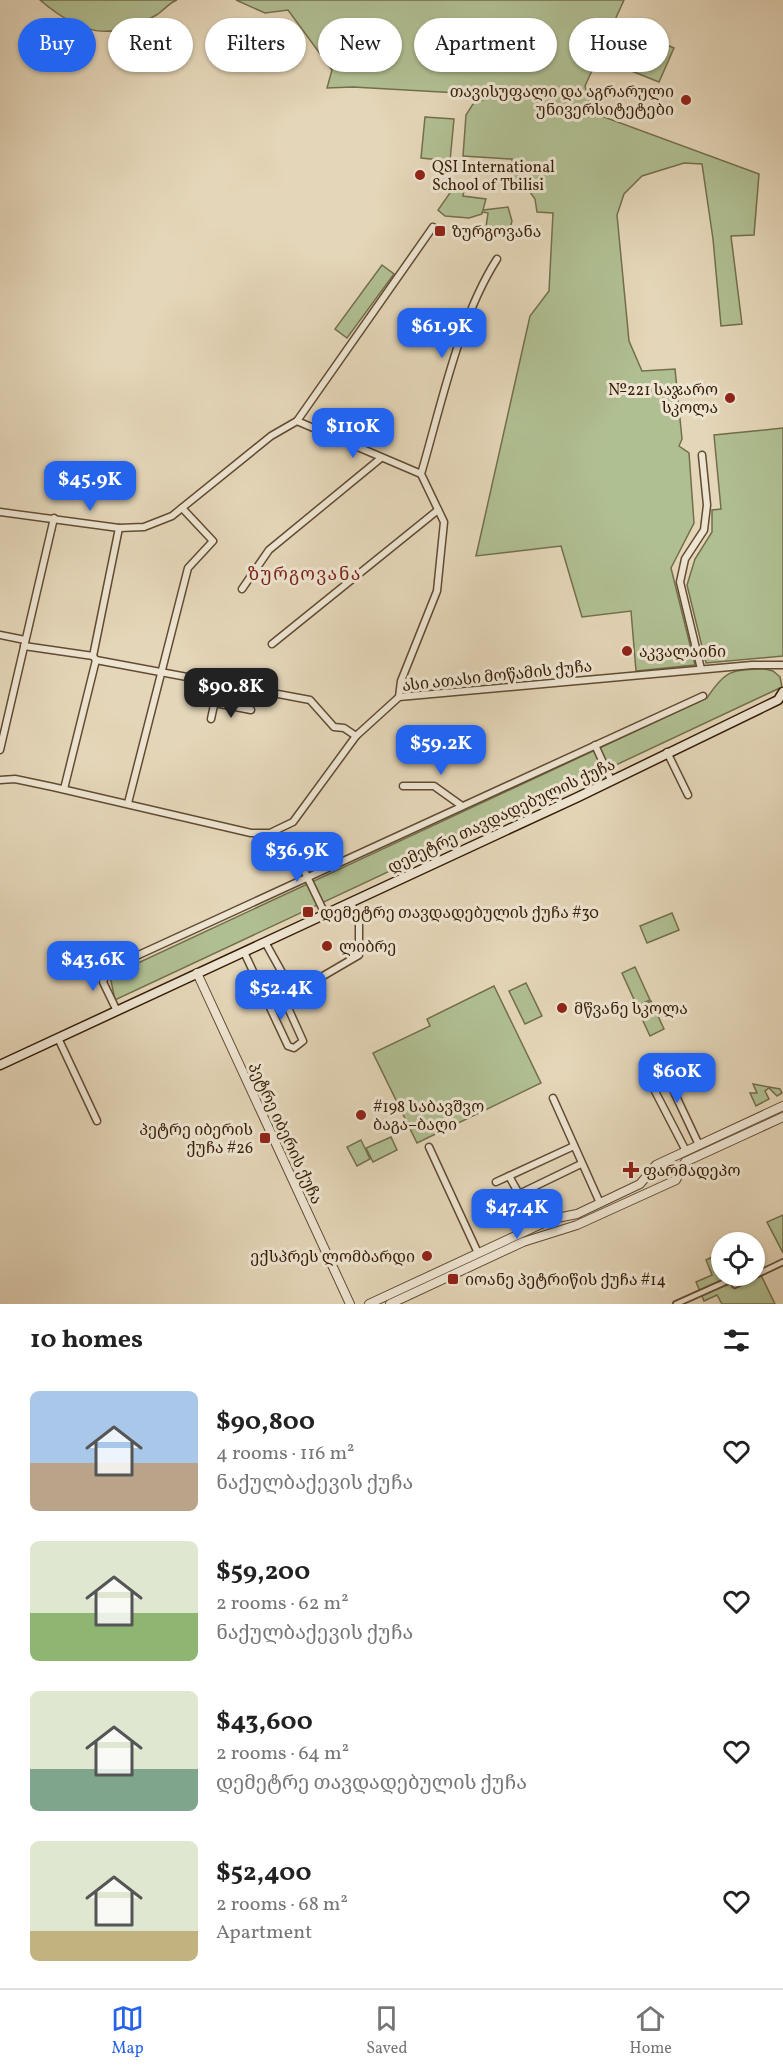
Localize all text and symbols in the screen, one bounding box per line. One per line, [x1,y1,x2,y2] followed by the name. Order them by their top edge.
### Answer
[18,18,96,72] chip: Buy
[108,18,193,72] chip: Rent
[205,18,306,72] chip: Filters
[318,18,402,72] chip: New
[414,18,557,72] chip: Apartment
[569,18,669,72] chip: House
[450,82,674,122] place label: თავისუფალი და აგრარული უნივერსიტეტები
[679,93,693,107] marker: თავისუფალი და აგრარული უნივერსიტეტები
[432,157,555,197] place label: QSI International School of Tbilisi
[413,168,427,182] marker: QSI International School of Tbilisi
[452,222,541,244] place label: ზურგოვანა
[433,224,447,238] marker: ზურგოვანა
[393,308,491,359] pin: $61.9K
[411,313,473,341] text: $61.9K
[608,380,718,420] place label: №221 საჯარო სკოლა
[723,391,737,405] marker: №221 საჯარო სკოლა
[311,408,395,459] pin: $110K
[326,413,380,441] text: $110K
[41,461,139,512] pin: $45.9K
[58,466,122,494] text: $45.9K
[248,563,362,588] district label: ზურგოვანა
[639,642,726,664] place label: აკვალაინი
[620,644,634,658] marker: აკვალაინი
[401,656,593,698] street label: ასი ათასი მოწამის ქუჩა
[182,668,280,719] pin: $90.8K
[198,673,264,701] text: $90.8K
[392,725,490,776] pin: $59.2K
[410,730,472,758] text: $59.2K
[384,754,619,879] street label: დემეტრე თავდადებულის ქუჩა
[248,832,346,883] pin: $36.9K
[265,837,329,865] text: $36.9K
[320,903,599,925] place label: დემეტრე თავდადებულის ქუჩა #30
[301,905,315,919] marker: დემეტრე თავდადებულის ქუჩა #30
[339,937,396,959] place label: ლიბრე
[320,939,334,953] marker: ლიბრე
[44,941,142,992] pin: $43.6K
[61,946,125,974] text: $43.6K
[232,970,330,1021] pin: $52.4K
[249,975,313,1003] text: $52.4K
[574,999,688,1021] place label: მწვანე სკოლა
[555,1001,569,1015] marker: მწვანე სკოლა
[641,1053,713,1104] pin: $60K
[653,1058,701,1086] text: $60K
[242,1059,327,1208] street label: პეტრე იბერის ქუჩა
[373,1097,484,1137] place label: #198 საბავშვო ბაგა–ბაღი
[354,1108,368,1122] marker: #198 საბავშვო ბაგა–ბაღი
[139,1120,253,1160] place label: პეტრე იბერის ქუჩა #26
[258,1131,272,1145] marker: პეტრე იბერის ქუჩა #26
[643,1161,741,1183] place label: ფარმადეპო
[624,1163,638,1177] marker: ფარმადეპო
[468,1189,566,1240] pin: $47.4K
[486,1194,548,1222] text: $47.4K
[711,1232,765,1286] map controls
[711,1232,765,1286] button: locate
[250,1247,415,1269] place label: ექსპრეს ლომბარდი
[420,1249,434,1263] marker: ექსპრეს ლომბარდი
[465,1270,666,1292] place label: იოანე პეტრიწის ქუჩა #14
[446,1272,460,1286] marker: იოანე პეტრიწის ქუჩა #14
[30,1322,143,1358] text: 10 homes
[720,1324,753,1357] icon: filters
[216,1404,315,1440] text: $90,800
[78,1415,150,1487] icon: home
[720,1435,753,1468] icon: heart
[216,1440,355,1468] text: 4 rooms · 116 m²
[216,1470,413,1498] text: ნაქულბაქევის ქუჩა
[216,1554,310,1590] text: $59,200
[78,1565,150,1637] icon: home
[720,1585,753,1618] icon: heart
[216,1590,349,1618] text: 2 rooms · 62 m²
[216,1620,413,1648] text: ნაქულბაქევის ქუჩა
[216,1704,313,1740] text: $43,600
[78,1715,150,1787] icon: home
[720,1735,753,1768] icon: heart
[216,1740,349,1768] text: 2 rooms · 64 m²
[216,1770,527,1798] text: დემეტრე თავდადებულის ქუჩა
[216,1855,312,1891] text: $52,400
[78,1865,150,1937] icon: home
[720,1885,753,1918] icon: heart
[216,1891,348,1919] text: 2 rooms · 68 m²
[216,1919,312,1947] text: Apartment
[111,2002,144,2060] tab: Map
[366,2002,407,2060] tab: Saved
[630,2002,672,2060] tab: Home

